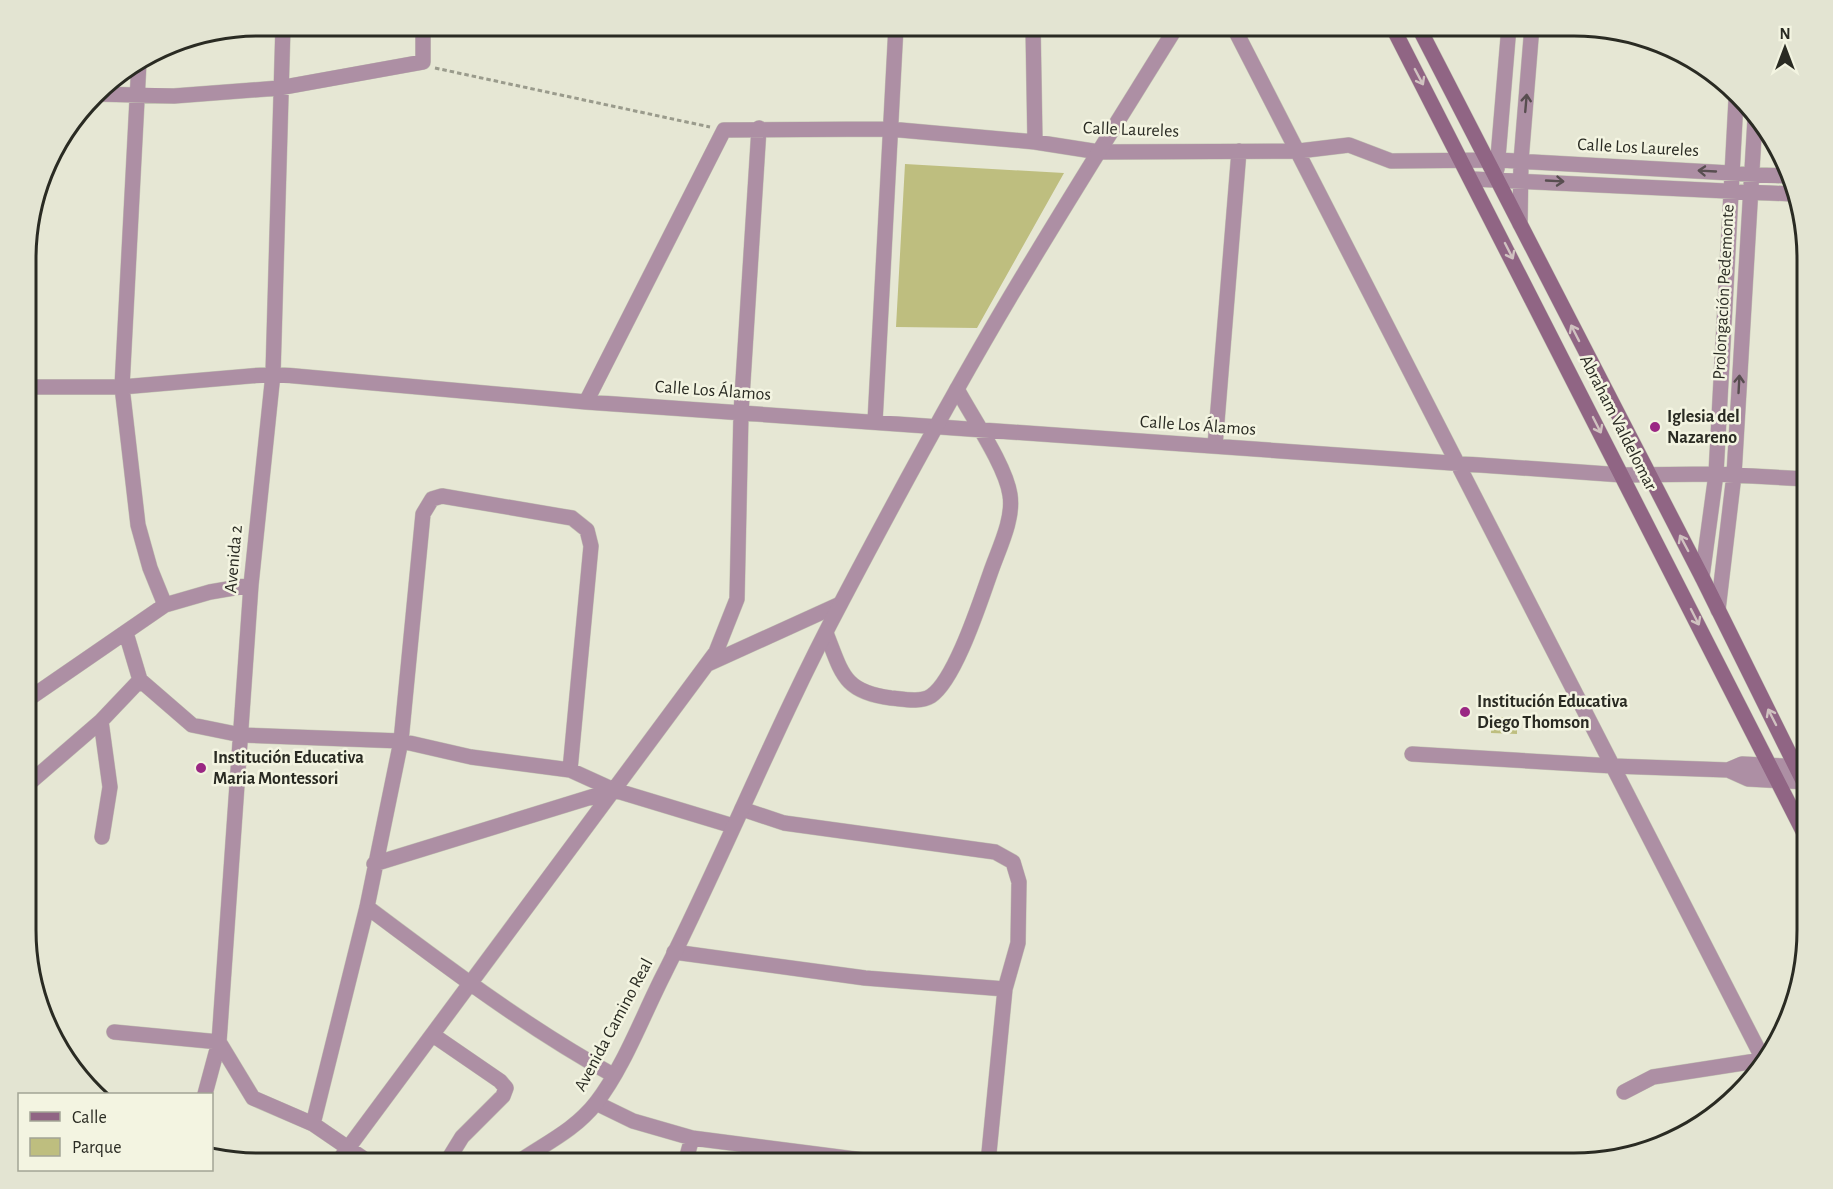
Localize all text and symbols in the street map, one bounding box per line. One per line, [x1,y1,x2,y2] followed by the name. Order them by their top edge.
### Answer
[1755,18,1815,78] north arrow
[1779,26,1791,42] text: N
[1414,68,1425,86] one-way arrow
[1520,93,1531,113] one-way arrow
[1083,119,1179,141] street label: Calle Laureles
[1577,136,1699,160] street label: Calle Los Laureles
[1697,166,1717,177] one-way arrow
[1544,176,1564,187] one-way arrow
[1710,204,1738,380] street label: Prolongación Pedemonte
[1504,241,1515,259] one-way arrow
[1569,324,1580,342] one-way arrow
[1576,352,1660,494] street label: Abraham Valdelomar
[654,375,772,404] street label: Calle Los Álamos
[1733,375,1744,395] one-way arrow
[1667,408,1740,447] place label: Iglesia del Nazareno
[1139,410,1257,439] street label: Calle Los Álamos
[1592,415,1603,433] one-way arrow
[1648,420,1662,434] marker: Iglesia del Nazareno
[222,524,246,594] street label: Avenida 2
[1678,535,1689,553] one-way arrow
[1690,607,1702,625] one-way arrow
[1477,693,1628,732] place label: Institución Educativa Diego Thomson
[1458,705,1472,719] marker: Institución Educativa Diego Thomson
[1766,708,1778,726] one-way arrow
[213,749,364,788] place label: Institución Educativa Maria Montessori
[194,761,208,775] marker: Institución Educativa Maria Montessori
[571,956,657,1094] street label: Avenida Camino Real
[18,1093,213,1171] legend
[72,1109,107,1127] text: Calle
[72,1139,121,1157] text: Parque

